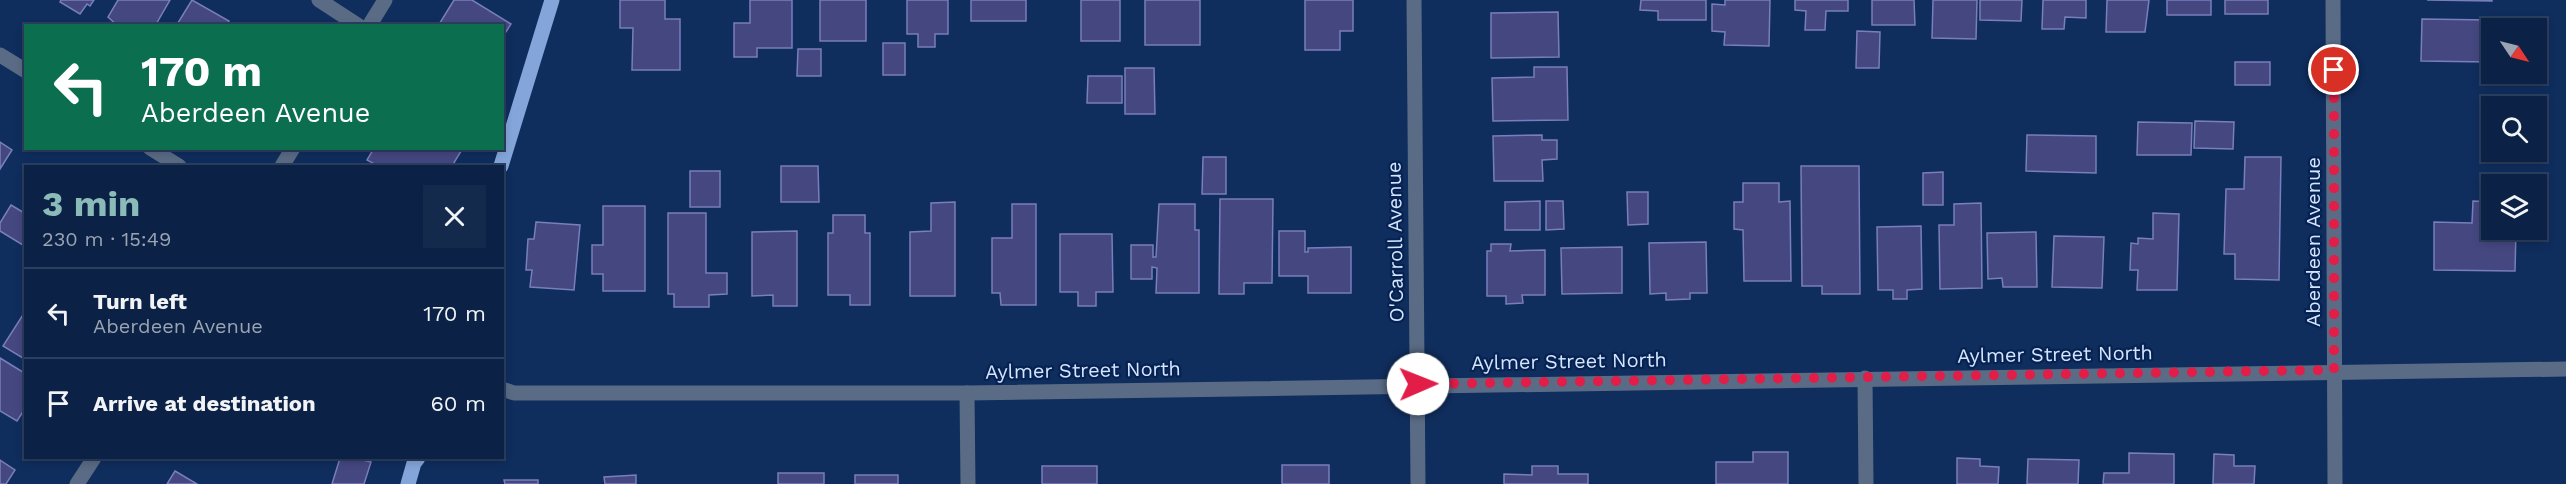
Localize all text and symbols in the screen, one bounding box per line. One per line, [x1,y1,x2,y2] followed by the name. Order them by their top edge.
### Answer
[2481,18,2547,84] north arrow
[2481,18,2547,240] map controls
[2308,44,2359,95] pin
[141,47,262,96] text: 170 m
[42,48,120,126] icon: left
[2317,53,2350,86] icon: arrive
[2481,96,2547,162] button: search
[141,97,370,129] text: Aberdeen Avenue
[2301,157,2325,327] street label: Aberdeen Avenue
[1382,161,1408,323] street label: O'Carroll Avenue
[2481,174,2547,240] button: layers
[42,183,140,225] text: 3 min
[423,185,486,248] button: close
[42,227,171,251] text: 230 m · 15:49
[93,289,187,314] text: Turn left
[42,297,75,330] icon: left
[423,301,486,326] text: 170 m
[93,314,263,338] text: Aberdeen Avenue
[1957,340,2153,368] street label: Aylmer Street North
[1471,347,1667,375] street label: Aylmer Street North
[1386,352,1450,416] position arrow
[985,356,1181,384] street label: Aylmer Street North
[42,387,75,420] icon: arrive
[93,391,316,416] text: Arrive at destination
[430,391,486,416] text: 60 m

